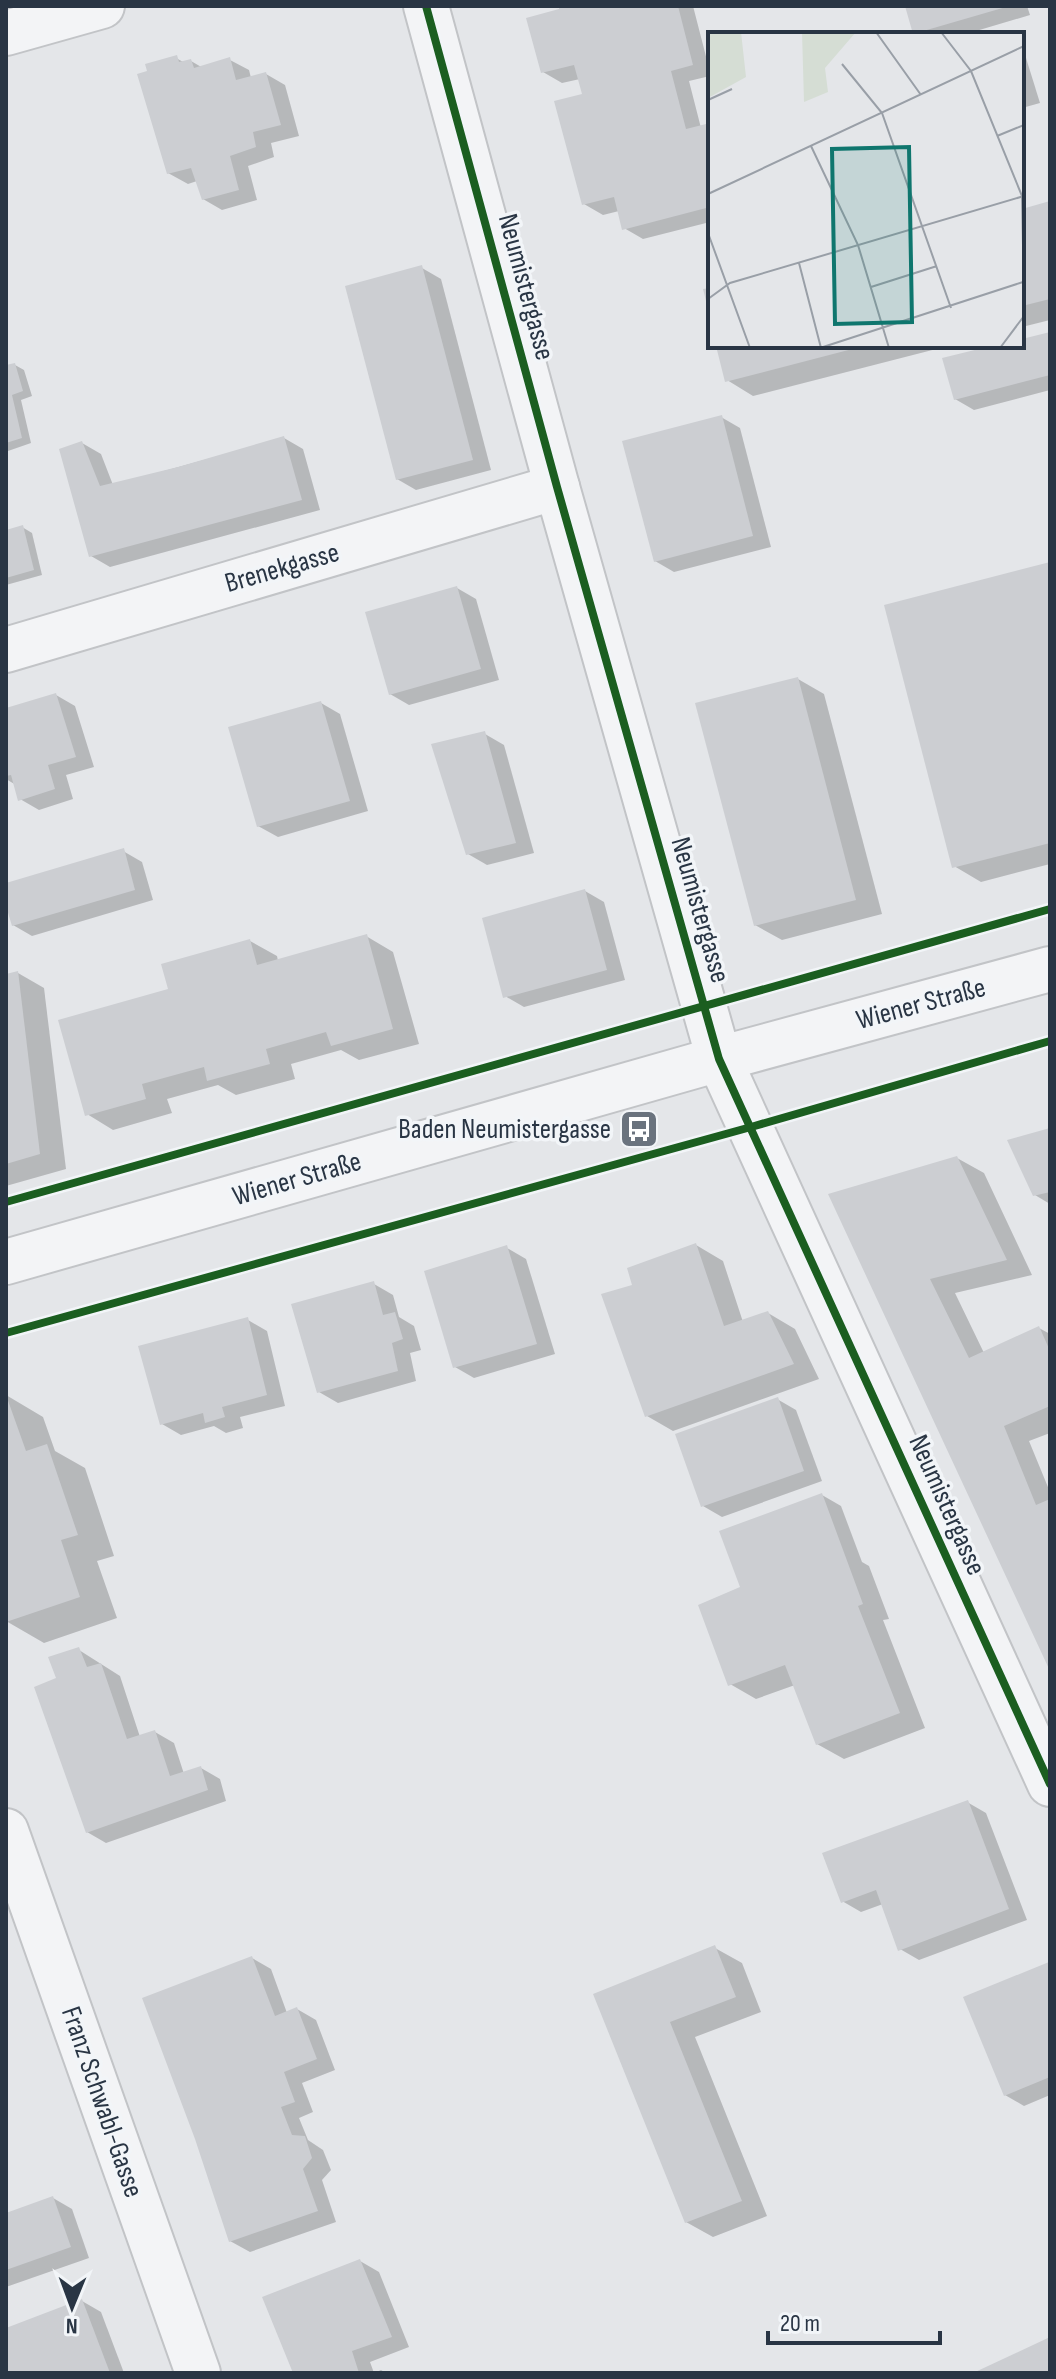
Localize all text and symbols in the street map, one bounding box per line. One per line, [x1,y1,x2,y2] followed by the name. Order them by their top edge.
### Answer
[708,32,1024,348] inset map
[491,210,561,364] street label: Neumistergasse
[221,536,343,600] street label: Brenekgasse
[663,833,737,987] street label: Neumistergasse
[853,971,989,1037] street label: Wiener Straße
[618,1108,660,1150] bus stop icon: Baden Neumistergasse
[398,1113,611,1146] place label: Baden Neumistergasse
[229,1145,365,1213] street label: Wiener Straße
[901,1430,993,1580] street label: Neumistergasse
[54,2002,150,2202] street label: Franz Schwabl-Gasse
[32,2267,112,2347] north arrow
[768,2295,940,2345] scale bar
[780,2309,820,2338] text: 20 m
[66,2312,78,2339] text: N

